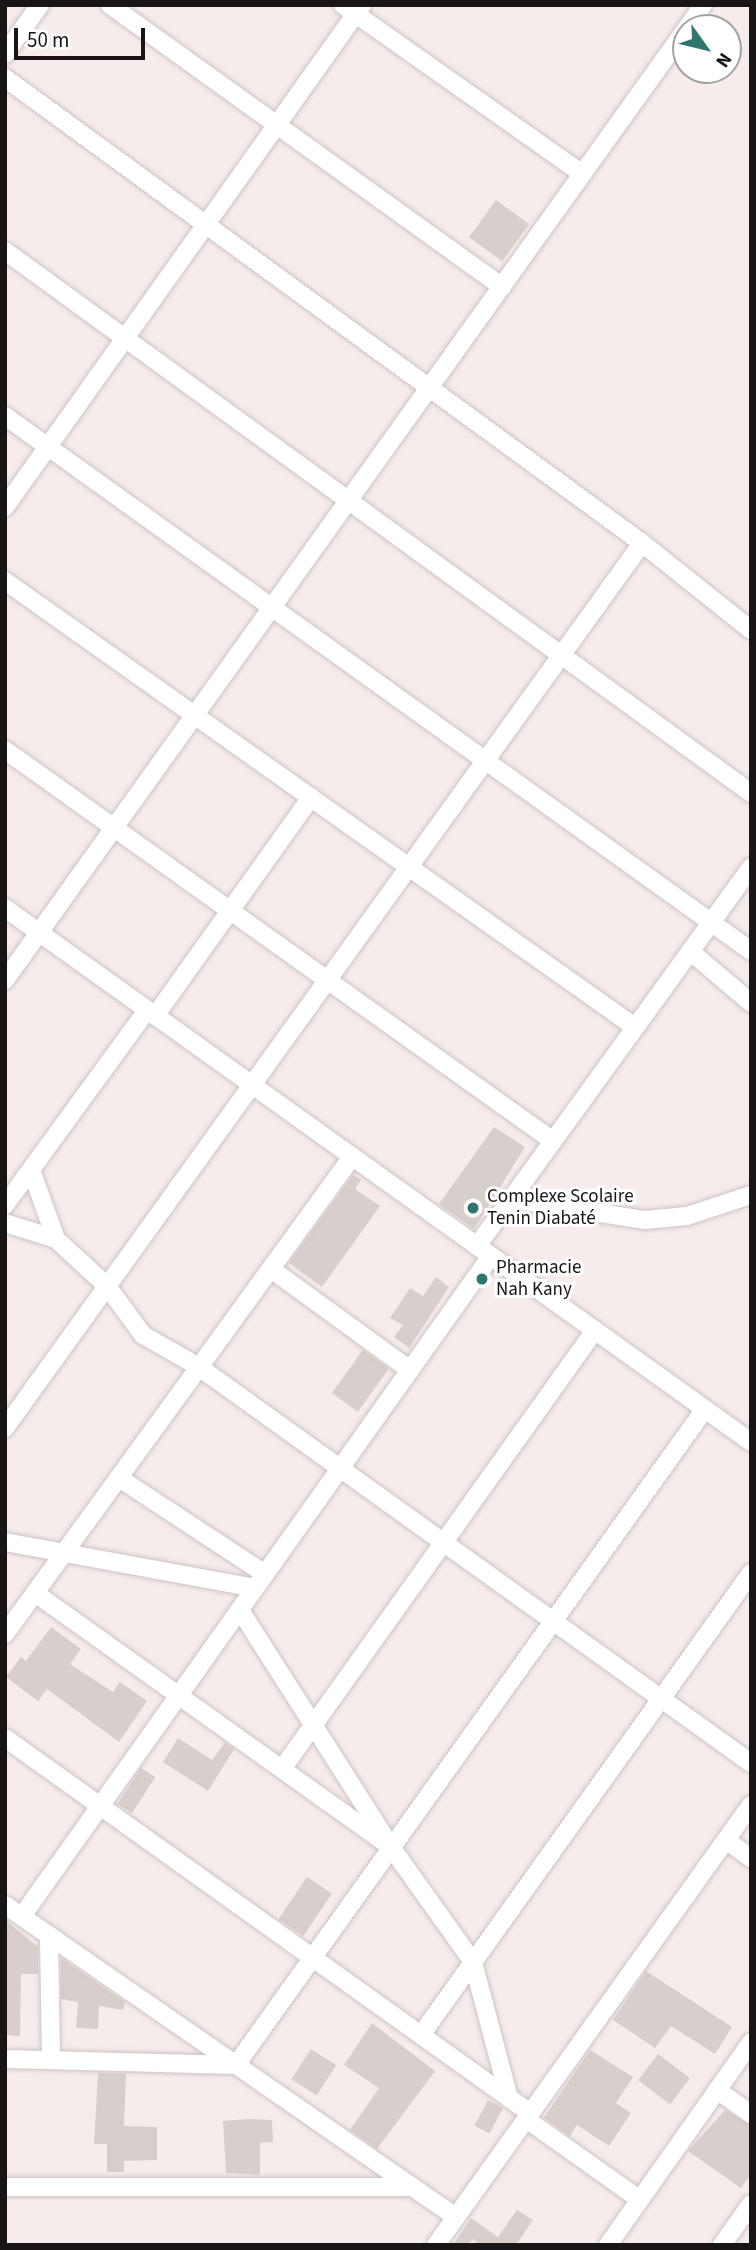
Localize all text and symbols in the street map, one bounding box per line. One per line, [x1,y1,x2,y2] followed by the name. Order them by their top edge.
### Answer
[18,14,149,58] scale bar
[672,14,742,84] north arrow
[27,25,69,55] text: 50 m
[708,47,738,73] text: N
[487,1186,634,1230] place label: Complexe Scolaire Tenin Diabaté
[465,1200,481,1216] marker: Complexe Scolaire Tenin Diabaté
[496,1257,581,1301] place label: Pharmacie Nah Kany
[474,1271,490,1287] marker: Pharmacie Nah Kany

